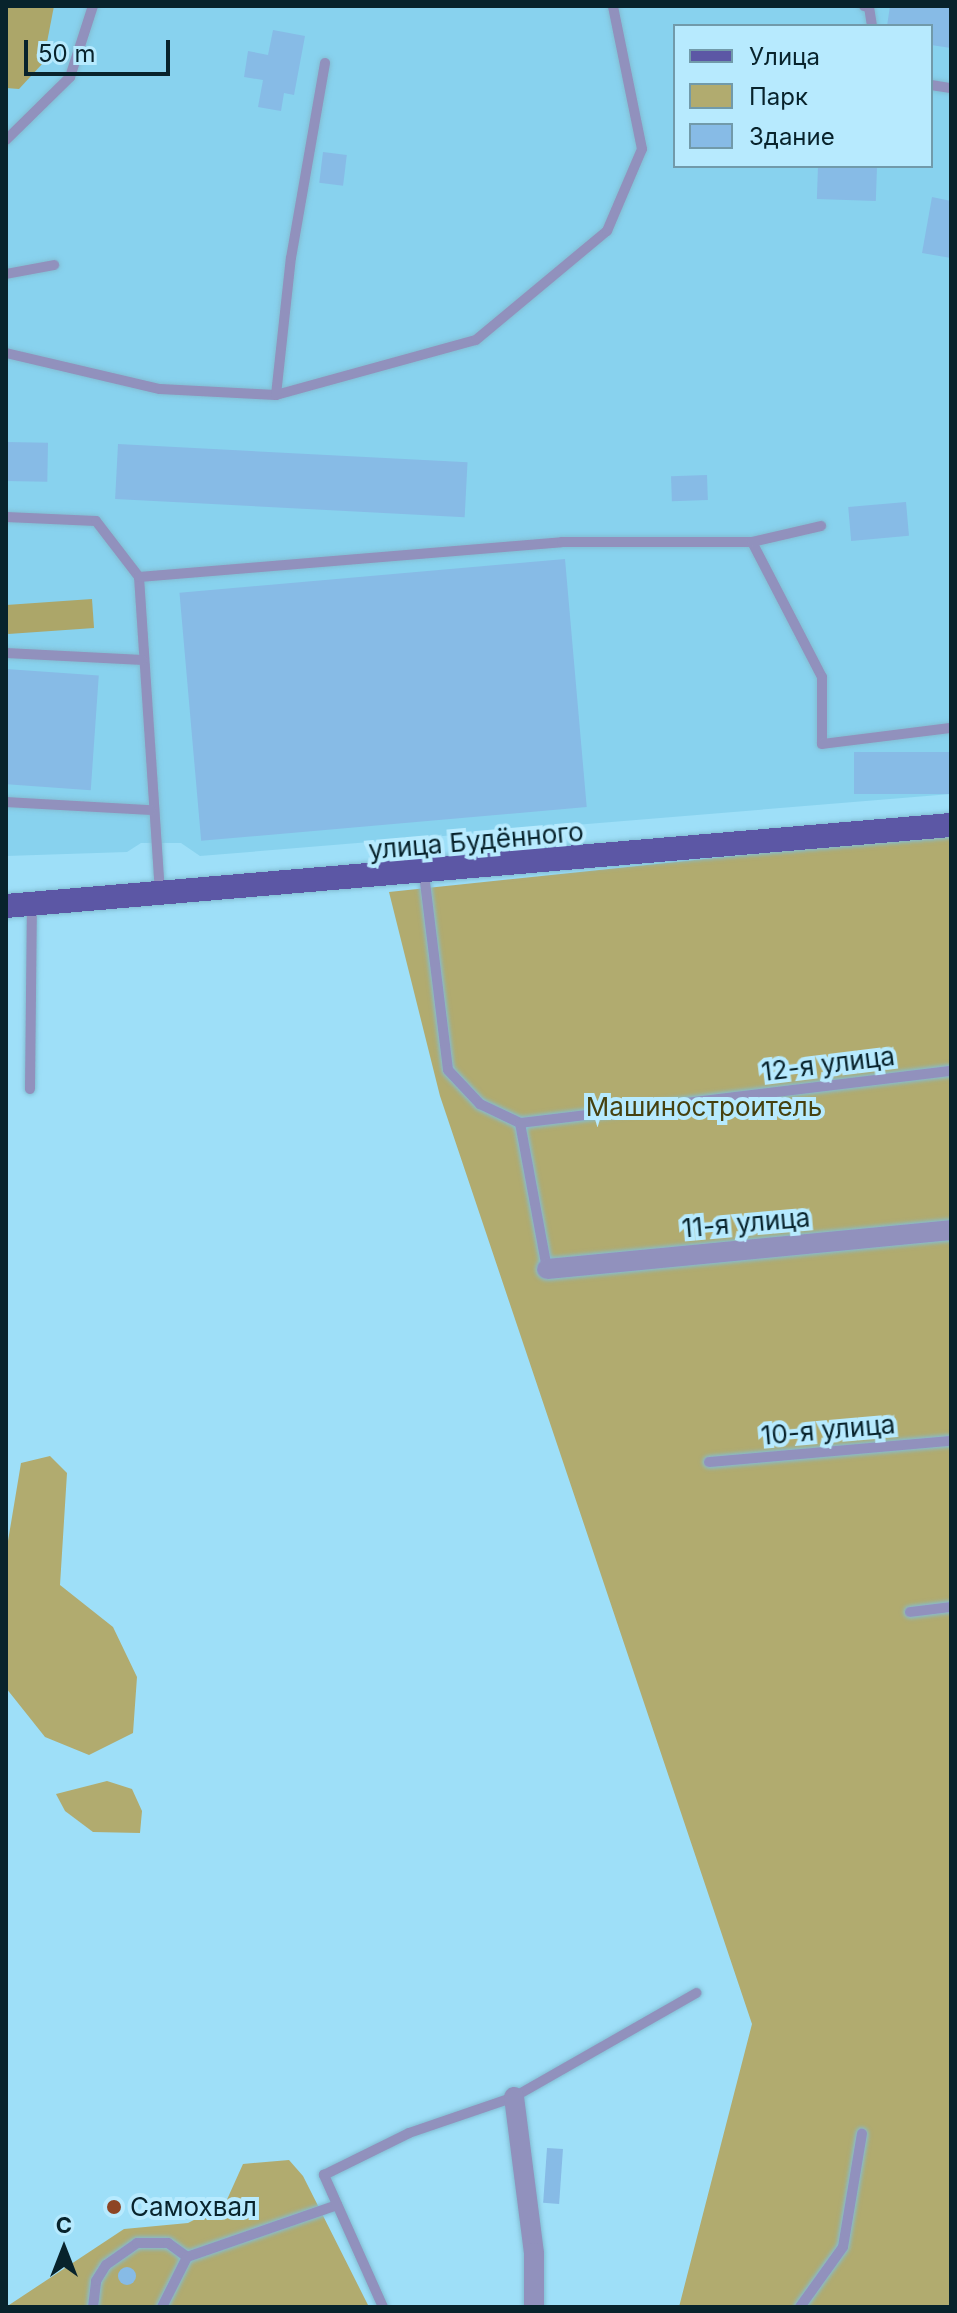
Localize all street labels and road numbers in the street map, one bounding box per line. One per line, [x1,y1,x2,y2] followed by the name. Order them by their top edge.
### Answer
[367,816,585,866] street label: улица Будённого
[760,1040,896,1088] street label: 12-я улица
[681,1202,811,1244] street label: 11-я улица
[760,1409,896,1451] street label: 10-я улица

